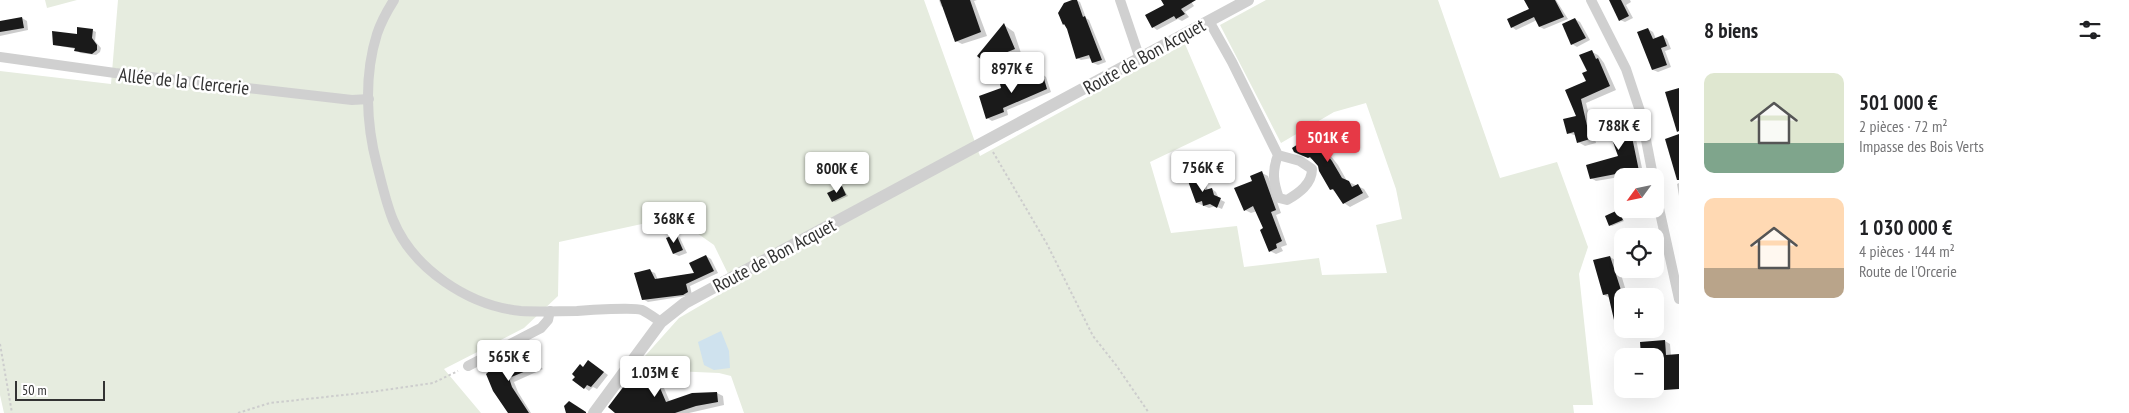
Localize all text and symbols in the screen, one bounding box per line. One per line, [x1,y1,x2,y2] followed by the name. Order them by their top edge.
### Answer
[1079,12,1210,99] street label: Route de Bon Acquet
[2076,16,2104,44] icon: filters
[1704,17,1758,44] text: 8 biens
[971,52,1053,94] pin: 897K €
[991,58,1033,78] text: 897K €
[117,62,251,100] street label: Allée de la Clercerie
[1859,89,1938,116] text: 501 000 €
[1744,93,1804,153] icon: home
[1578,108,1660,151] pin: 788K €
[1598,115,1640,135] text: 788K €
[1859,116,1948,136] text: 2 pièces · 72 m²
[1287,120,1369,163] pin: 501K €
[1307,127,1349,147] text: 501K €
[1859,136,1984,156] text: Impasse des Bois Verts
[1162,150,1244,193] pin: 756K €
[796,152,878,194] pin: 800K €
[1182,157,1224,177] text: 756K €
[816,158,858,178] text: 800K €
[1614,168,1664,218] north arrow
[1614,168,1664,398] map controls
[633,202,715,244] pin: 368K €
[653,208,695,228] text: 368K €
[708,212,840,297] street label: Route de Bon Acquet
[1859,214,1952,241] text: 1 030 000 €
[1744,218,1804,278] icon: home
[1614,228,1664,278] button: locate
[1859,241,1955,261] text: 4 pièces · 144 m²
[1859,261,1957,281] text: Route de l'Orcerie
[1614,288,1664,338] button: +
[468,340,550,382] pin: 565K €
[488,346,530,366] text: 565K €
[1614,348,1664,398] button: −
[609,356,701,398] pin: 1.03M €
[631,362,679,382] text: 1.03M €
[15,378,105,401] scale bar
[22,381,47,399] text: 50 m

